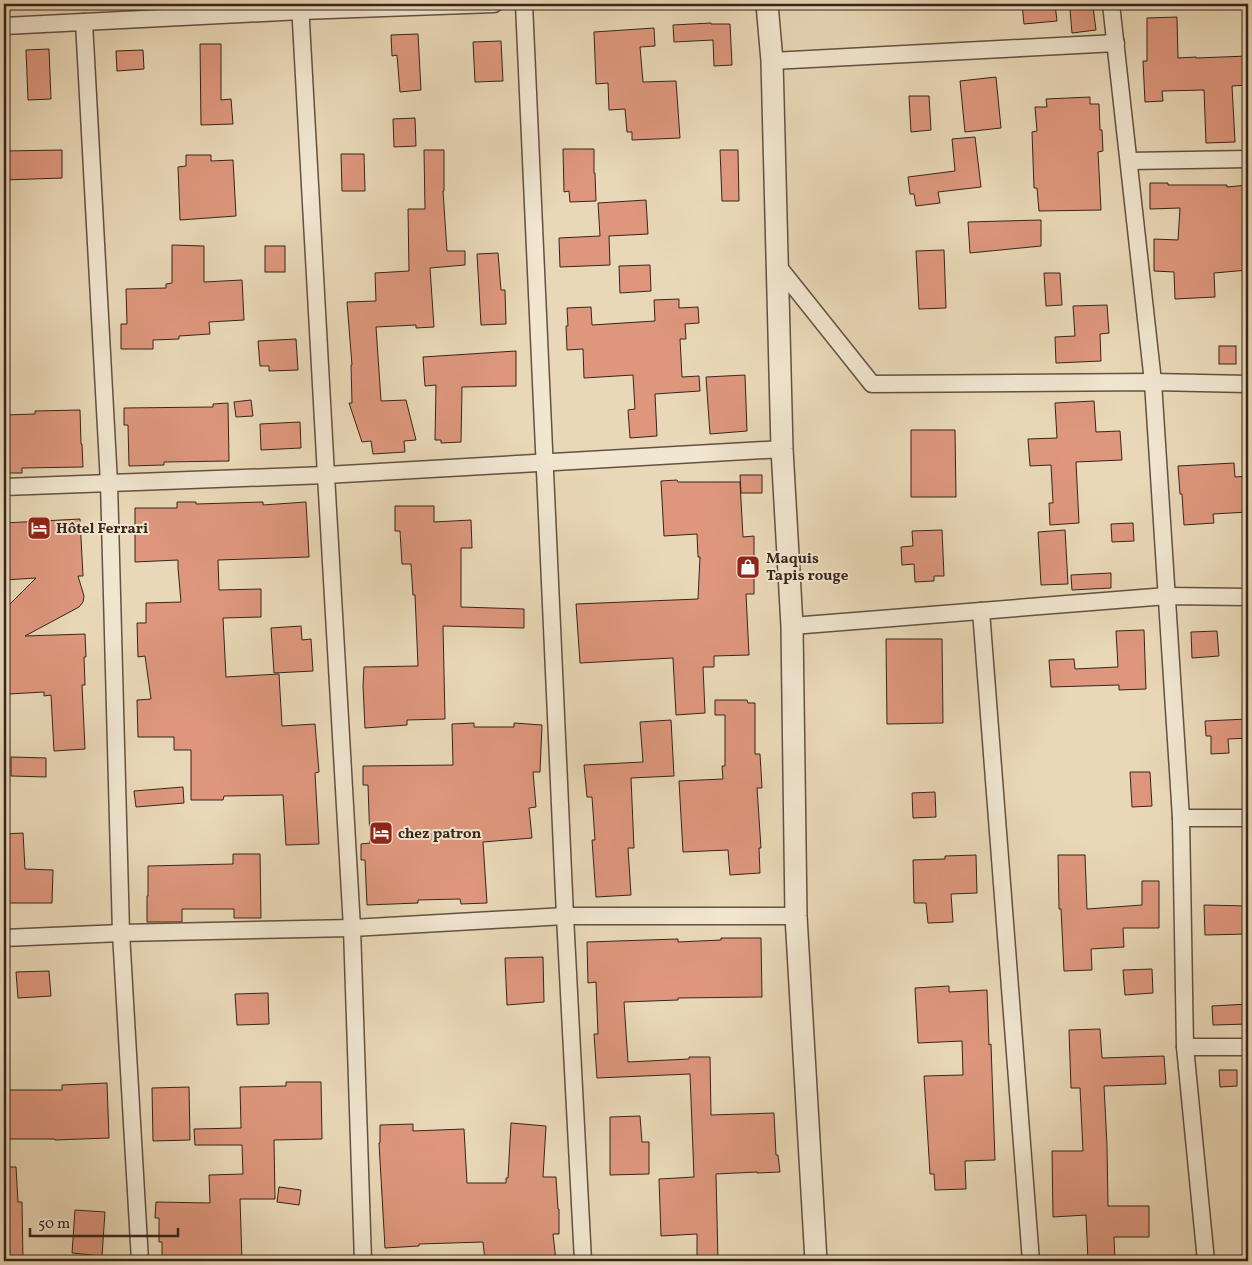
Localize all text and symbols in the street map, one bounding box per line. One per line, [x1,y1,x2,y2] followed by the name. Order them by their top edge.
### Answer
[26,515,52,541] hotel icon: Hôtel Ferrari
[56,519,148,540] place label: Hôtel Ferrari
[766,549,849,587] place label: Maquis Tapis rouge
[735,554,761,580] shop icon: Maquis Tapis rouge
[368,820,394,846] hotel icon: chez patron
[398,824,481,845] place label: chez patron
[30,1205,178,1237] scale bar
[38,1214,70,1235] text: 50 m

